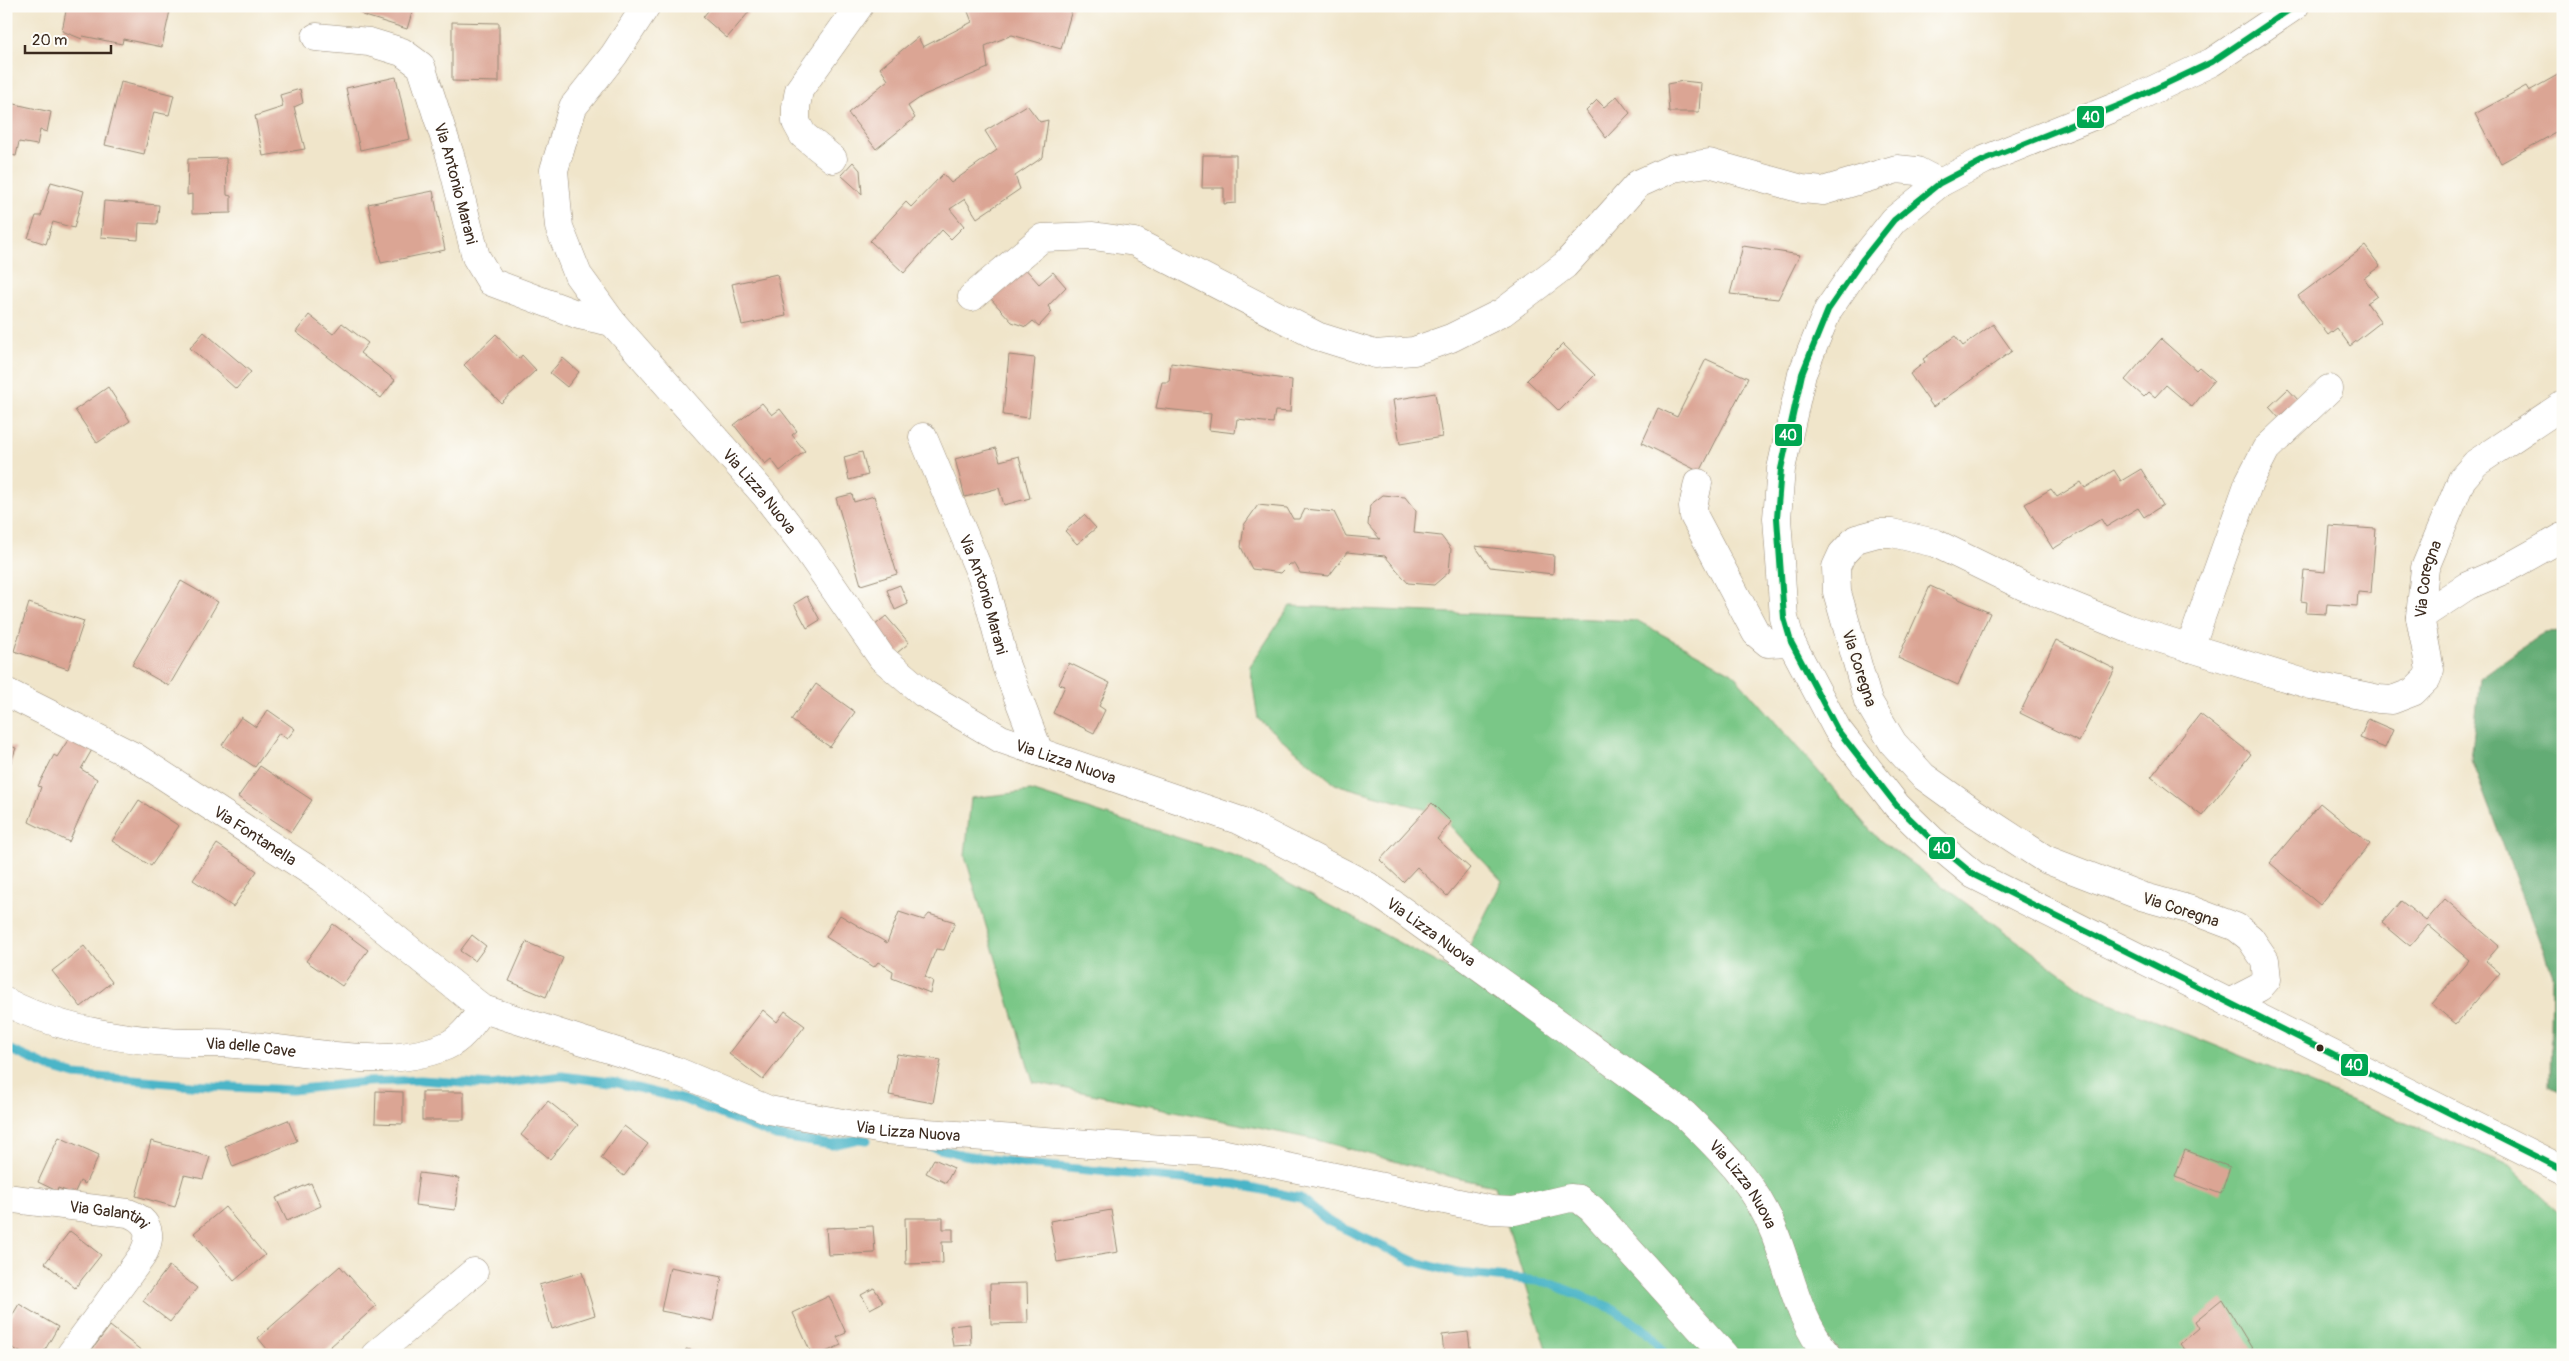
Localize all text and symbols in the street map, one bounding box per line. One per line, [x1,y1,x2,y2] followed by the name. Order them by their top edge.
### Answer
[25,22,111,54] scale bar
[32,31,67,50] text: 20 m
[2076,105,2105,129] line badge: 40
[2082,109,2100,126] text: 40
[429,120,481,247] street label: Via Antonio Marani
[1774,423,1803,447] line badge: 40
[1779,427,1797,444] text: 40
[718,445,800,538] street label: Via Lizza Nuova
[954,532,1011,657] street label: Via Antonio Marani
[2411,537,2446,619] street label: Via Coregna
[1837,627,1881,709] street label: Via Coregna
[1013,736,1118,789] street label: Via Lizza Nuova
[210,802,300,870] street label: Via Fontanella
[1928,836,1956,860] line badge: 40
[1933,840,1951,857] text: 40
[2140,888,2222,932] street label: Via Coregna
[1382,894,1479,971] street label: Via Lizza Nuova
[206,1034,297,1062] street label: Via delle Cave
[2315,1043,2325,1053] unlabelled marker
[2340,1053,2369,1077] line badge: 40
[2345,1057,2363,1074] text: 40
[854,1116,961,1146] street label: Via Lizza Nuova
[1704,1136,1781,1232] street label: Via Lizza Nuova
[68,1197,154,1232] street label: Via Galantini

